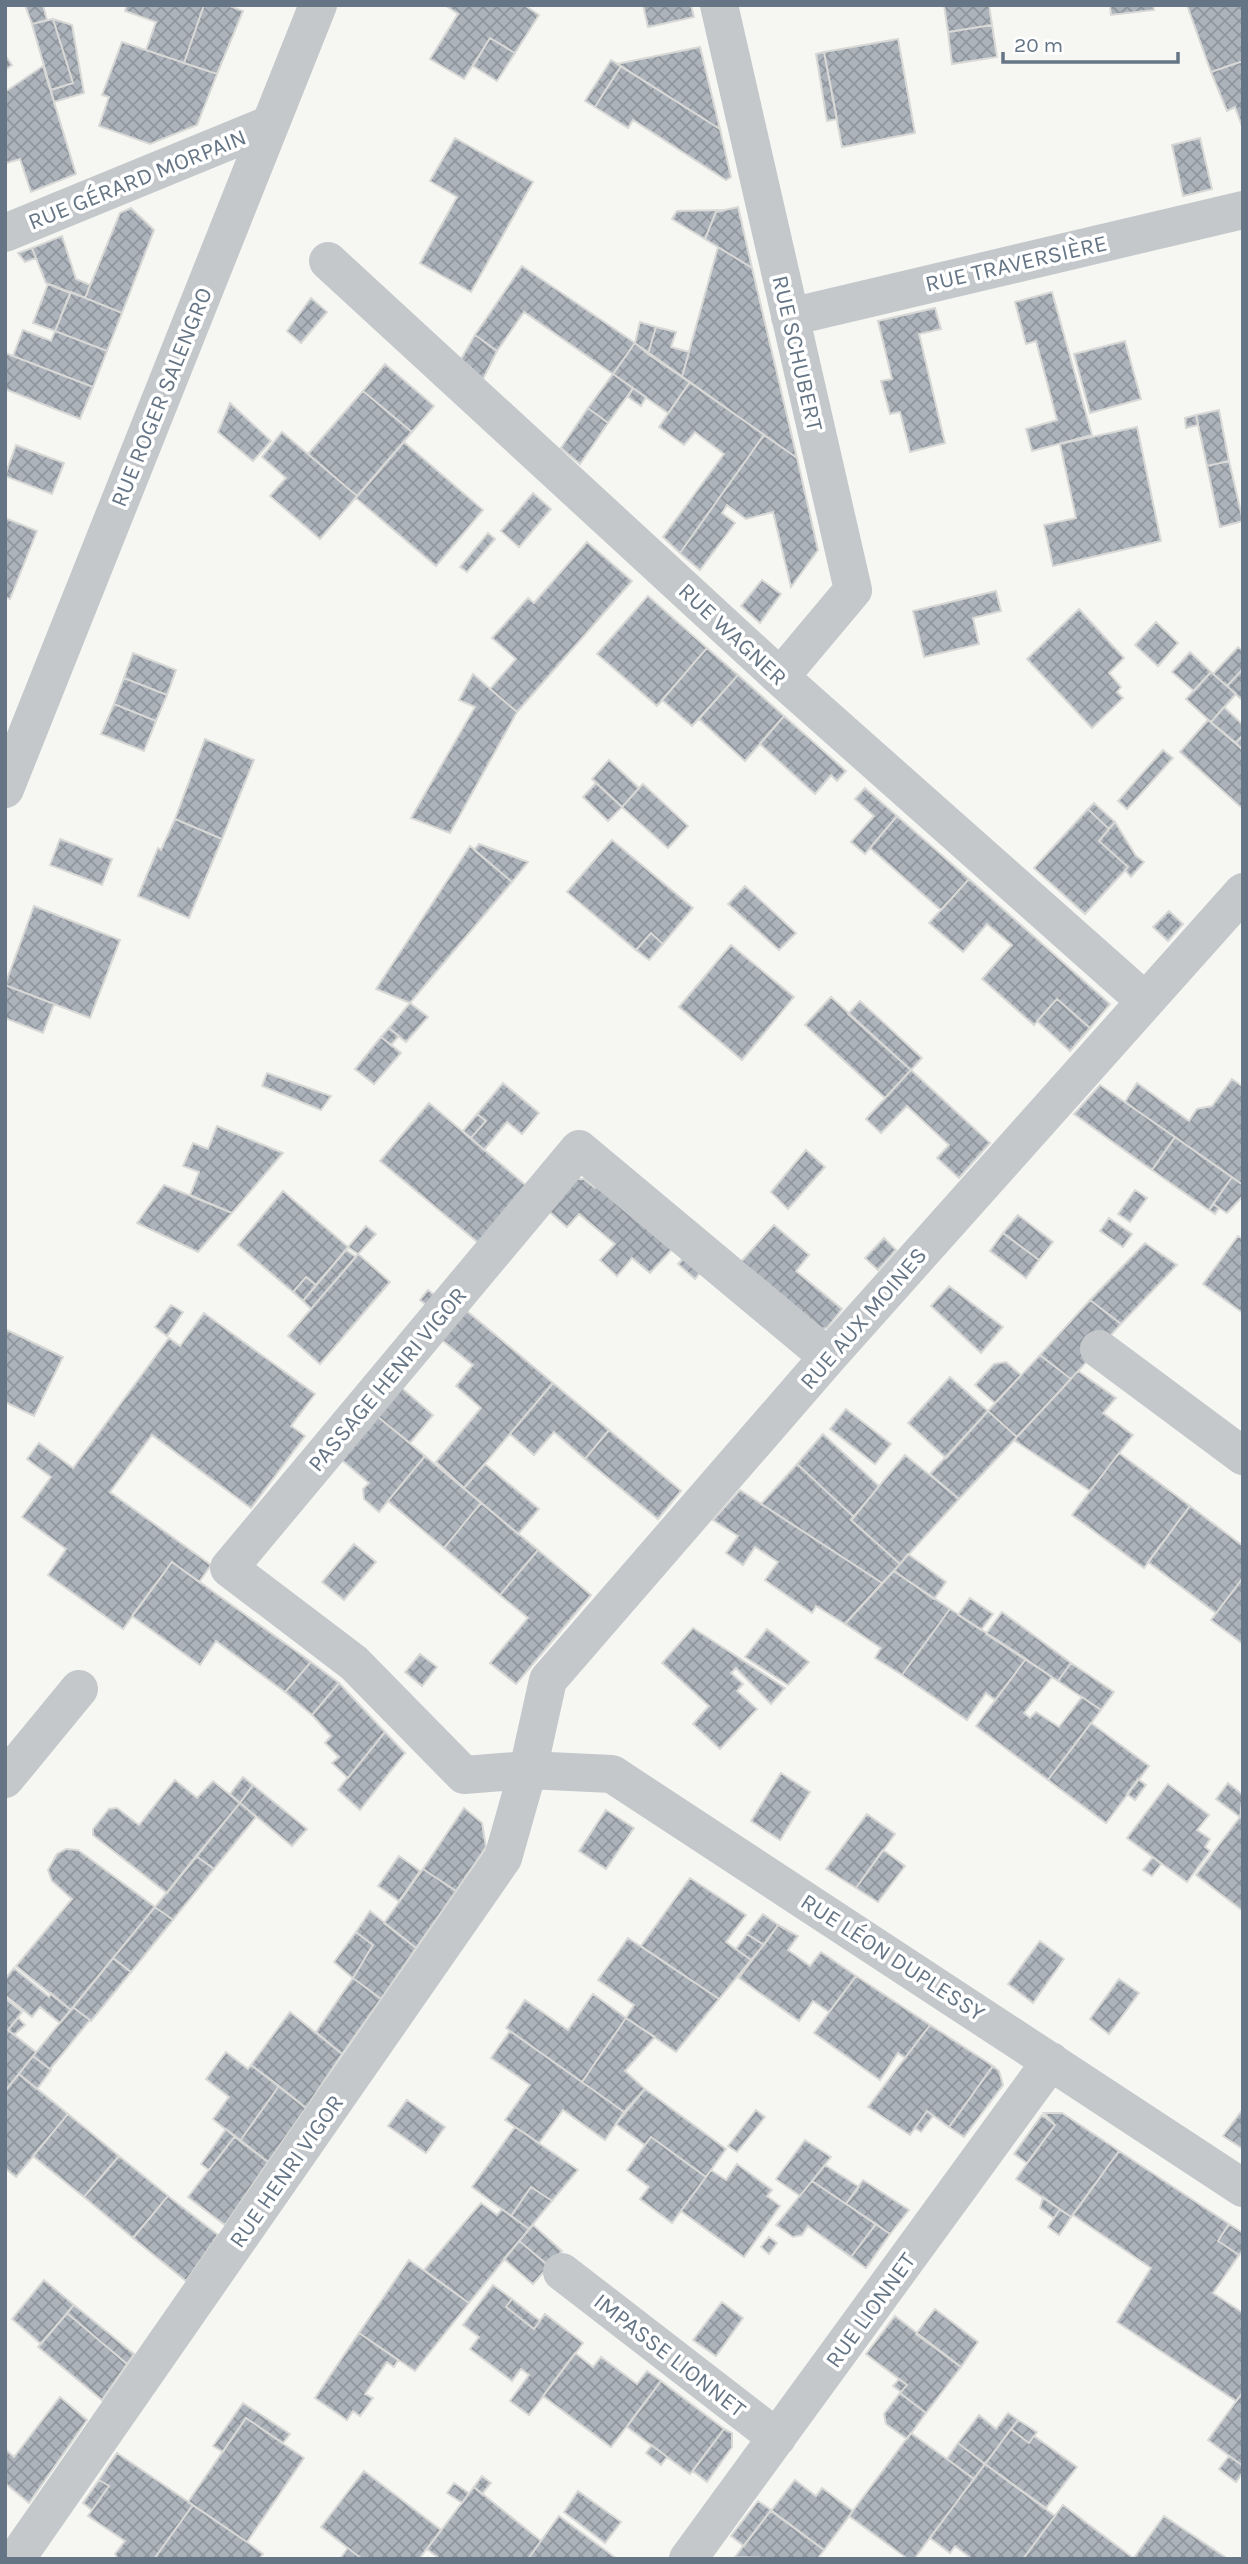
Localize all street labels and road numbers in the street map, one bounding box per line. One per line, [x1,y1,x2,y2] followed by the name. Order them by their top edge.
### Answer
[24,123,250,236] street label: RUE GÉRARD MORPAIN
[923,229,1110,298] street label: RUE TRAVERSIÈRE
[767,273,829,434] street label: RUE SCHUBERT
[105,284,218,511] street label: RUE ROGER SALENGRO
[673,577,792,691] street label: RUE WAGNER
[794,1242,932,1395] street label: RUE AUX MOINES
[302,1282,472,1477] street label: PASSAGE HENRI VIGOR
[796,1888,990,2027] street label: RUE LÉON DUPLESSY
[224,2090,349,2253] street label: RUE HENRI VIGOR
[820,2247,921,2373] street label: RUE LIONNET
[588,2288,751,2423] street label: IMPASSE LIONNET

